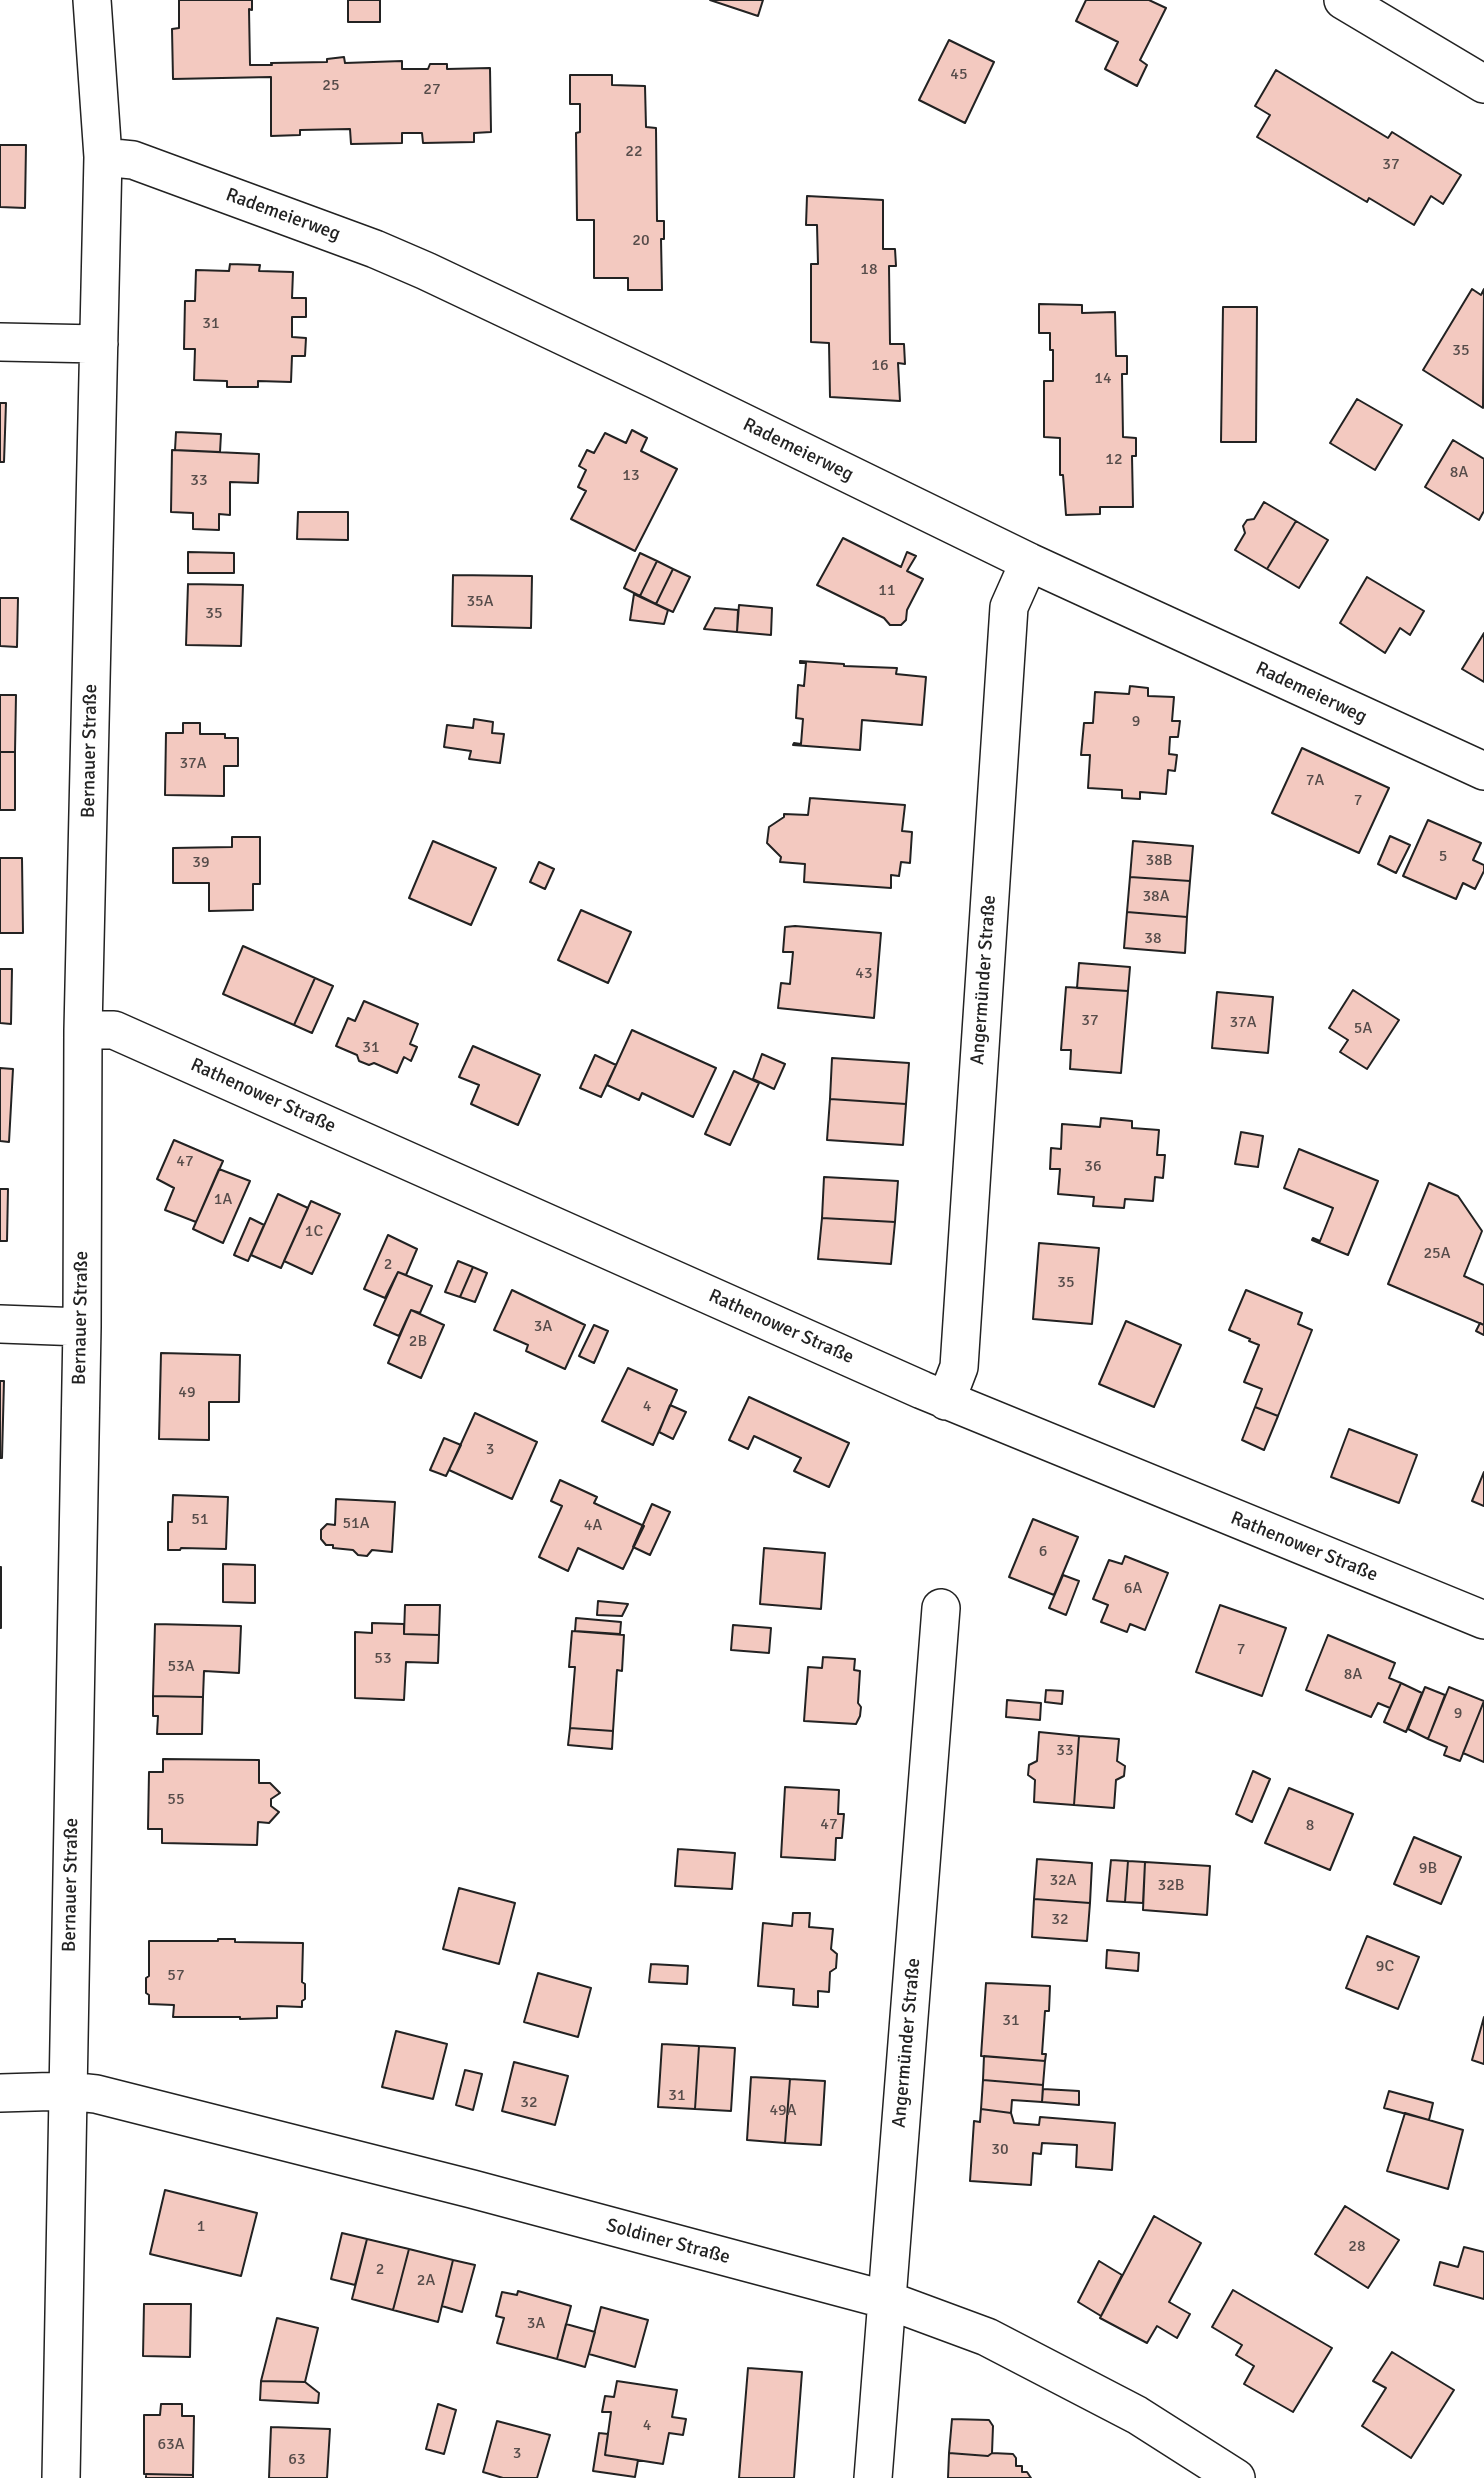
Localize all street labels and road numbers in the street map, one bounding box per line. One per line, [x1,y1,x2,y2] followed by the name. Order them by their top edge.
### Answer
[223,184,343,246] street label: Rademeierweg
[739,413,857,487] street label: Rademeierweg
[1252,657,1370,729] street label: Rademeierweg
[77,684,103,818] street label: Bernauer Straße
[967,894,1001,1066] street label: Angermünder Straße
[187,1054,339,1138] street label: Rathenower Straße
[68,1251,94,1385] street label: Bernauer Straße
[705,1285,857,1369] street label: Rathenower Straße
[1227,1507,1381,1587] street label: Rathenower Straße
[58,1818,84,1952] street label: Bernauer Straße
[888,1957,926,2129] street label: Angermünder Straße
[604,2215,732,2269] street label: Soldiner Straße

